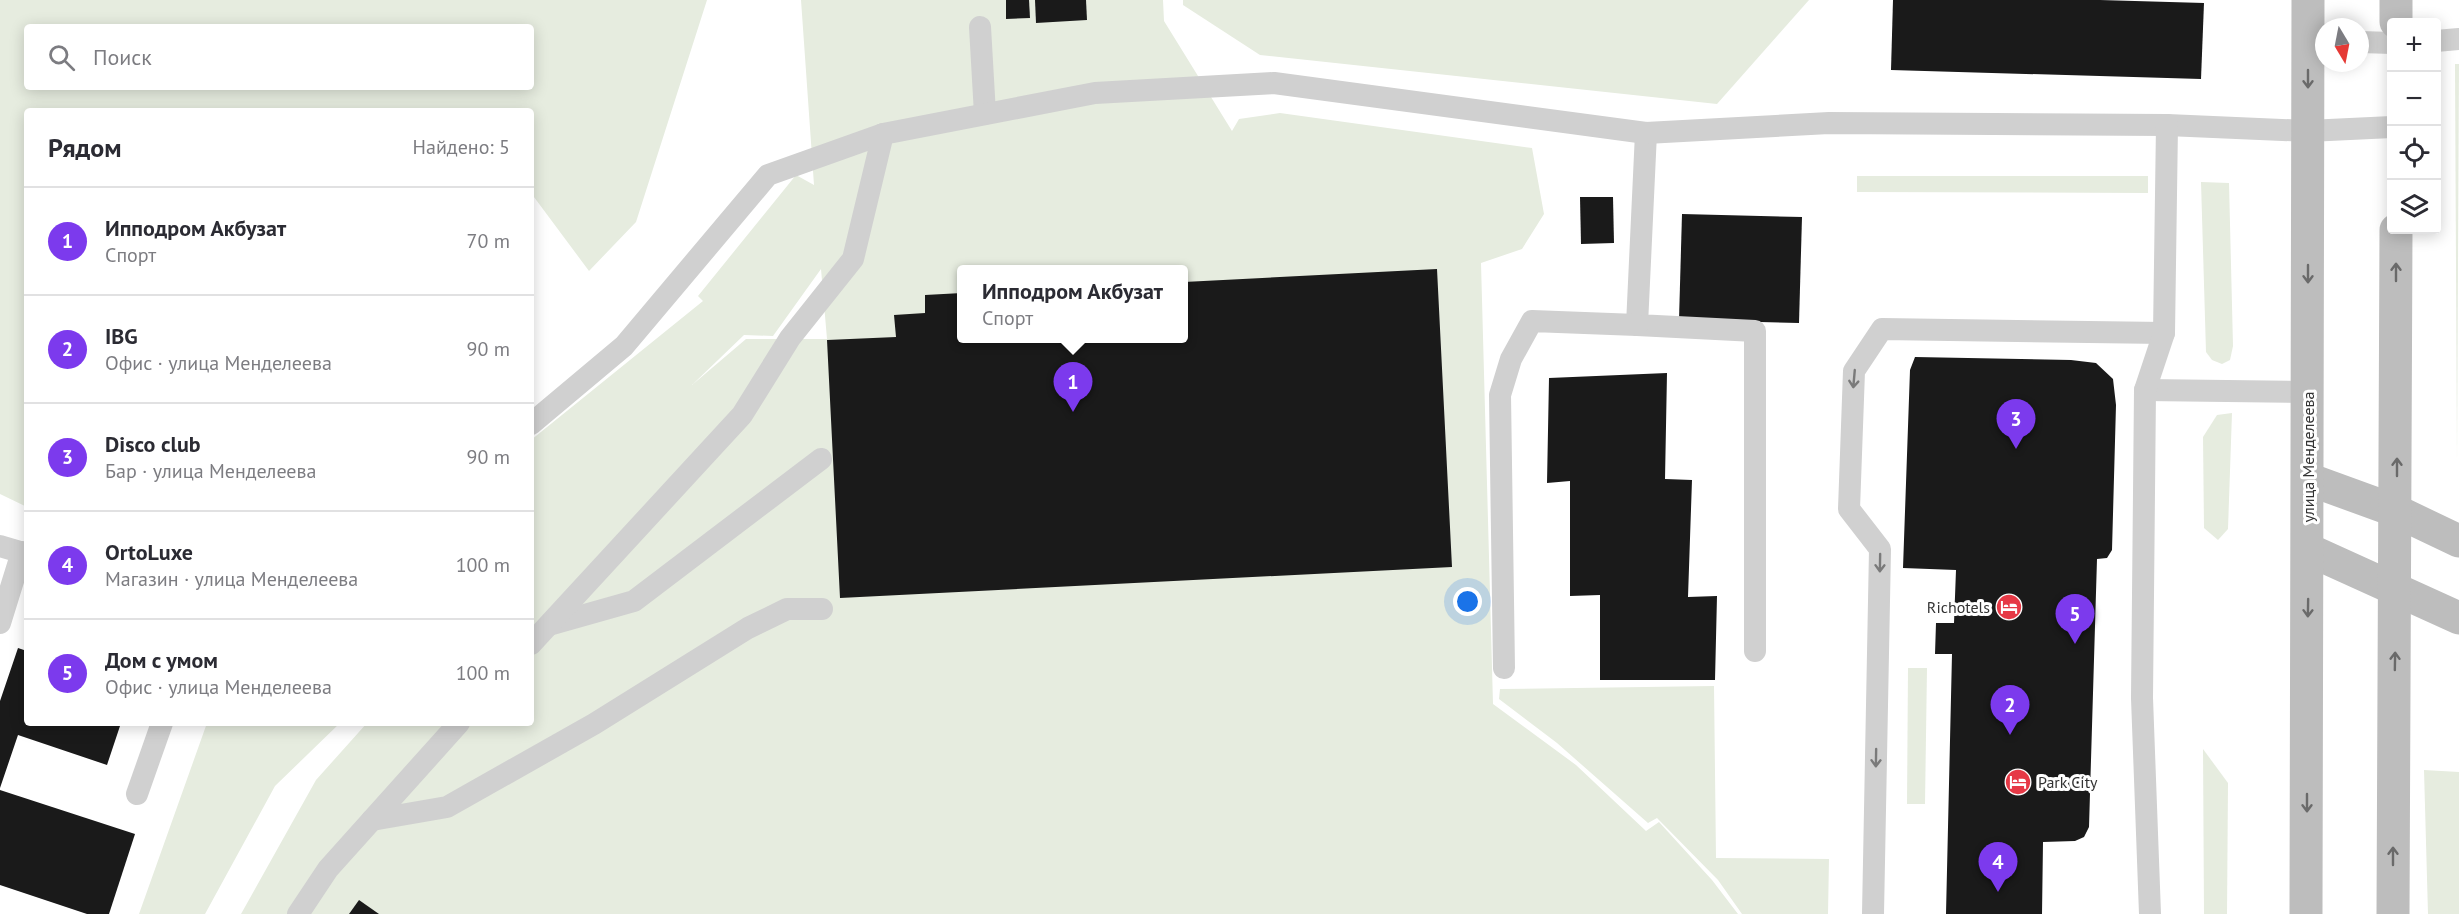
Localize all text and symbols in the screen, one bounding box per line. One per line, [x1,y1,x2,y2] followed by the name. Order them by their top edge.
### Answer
[2315,18,2369,72] north arrow
[2387,18,2441,234] map controls
[2387,18,2441,72] button: +
[24,24,534,90] search box
[45,41,78,74] icon: search
[93,43,152,71] text: Поиск
[2302,69,2314,89] one-way arrow
[2387,72,2441,126] button: −
[2387,126,2441,180] button: locate
[48,131,122,164] text: Рядом
[413,134,510,160] text: Найдено: 5
[2387,180,2441,234] button: layers
[105,214,286,242] text: Ипподром Акбузат
[62,228,73,254] text: 1
[467,228,510,254] text: 70 m
[105,242,156,268] text: Спорт
[2390,262,2402,282] one-way arrow
[2302,264,2314,284] one-way arrow
[957,265,1188,343] popup
[982,277,1163,305] text: Ипподром Акбузат
[982,305,1033,331] text: Спорт
[105,322,138,350] text: IBG
[62,336,73,362] text: 2
[467,336,510,362] text: 90 m
[105,350,332,376] text: Офис · улица Менделеева
[1054,362,1092,412] pin: 1
[1848,369,1859,389] one-way arrow
[2298,392,2318,522] street label: улица Менделеева
[1996,400,2036,449] pin: 3
[105,430,201,458] text: Disco club
[62,444,73,470] text: 3
[467,444,510,470] text: 90 m
[2391,457,2403,477] one-way arrow
[105,458,316,484] text: Бар · улица Менделеева
[105,538,193,566] text: OrtoLuxe
[62,552,73,578] text: 4
[456,552,510,578] text: 100 m
[1874,553,1886,573] one-way arrow
[105,566,358,592] text: Магазин · улица Менделеева
[1453,587,1482,616] your location
[1994,592,2024,622] hotel icon: Richotels
[2056,594,2094,644] pin: 5
[1927,597,1990,617] place label: Richotels
[2302,598,2314,618] one-way arrow
[105,646,218,674] text: Дом с умом
[2389,651,2401,671] one-way arrow
[62,660,73,686] text: 5
[456,660,510,686] text: 100 m
[105,674,332,700] text: Офис · улица Менделеева
[1990,686,2030,735] pin: 2
[1870,748,1882,768] one-way arrow
[2003,767,2033,797] hotel icon: Park City
[2038,772,2098,792] place label: Park City
[2301,793,2313,813] one-way arrow
[1978,842,2018,892] pin: 4
[2387,846,2399,866] one-way arrow

